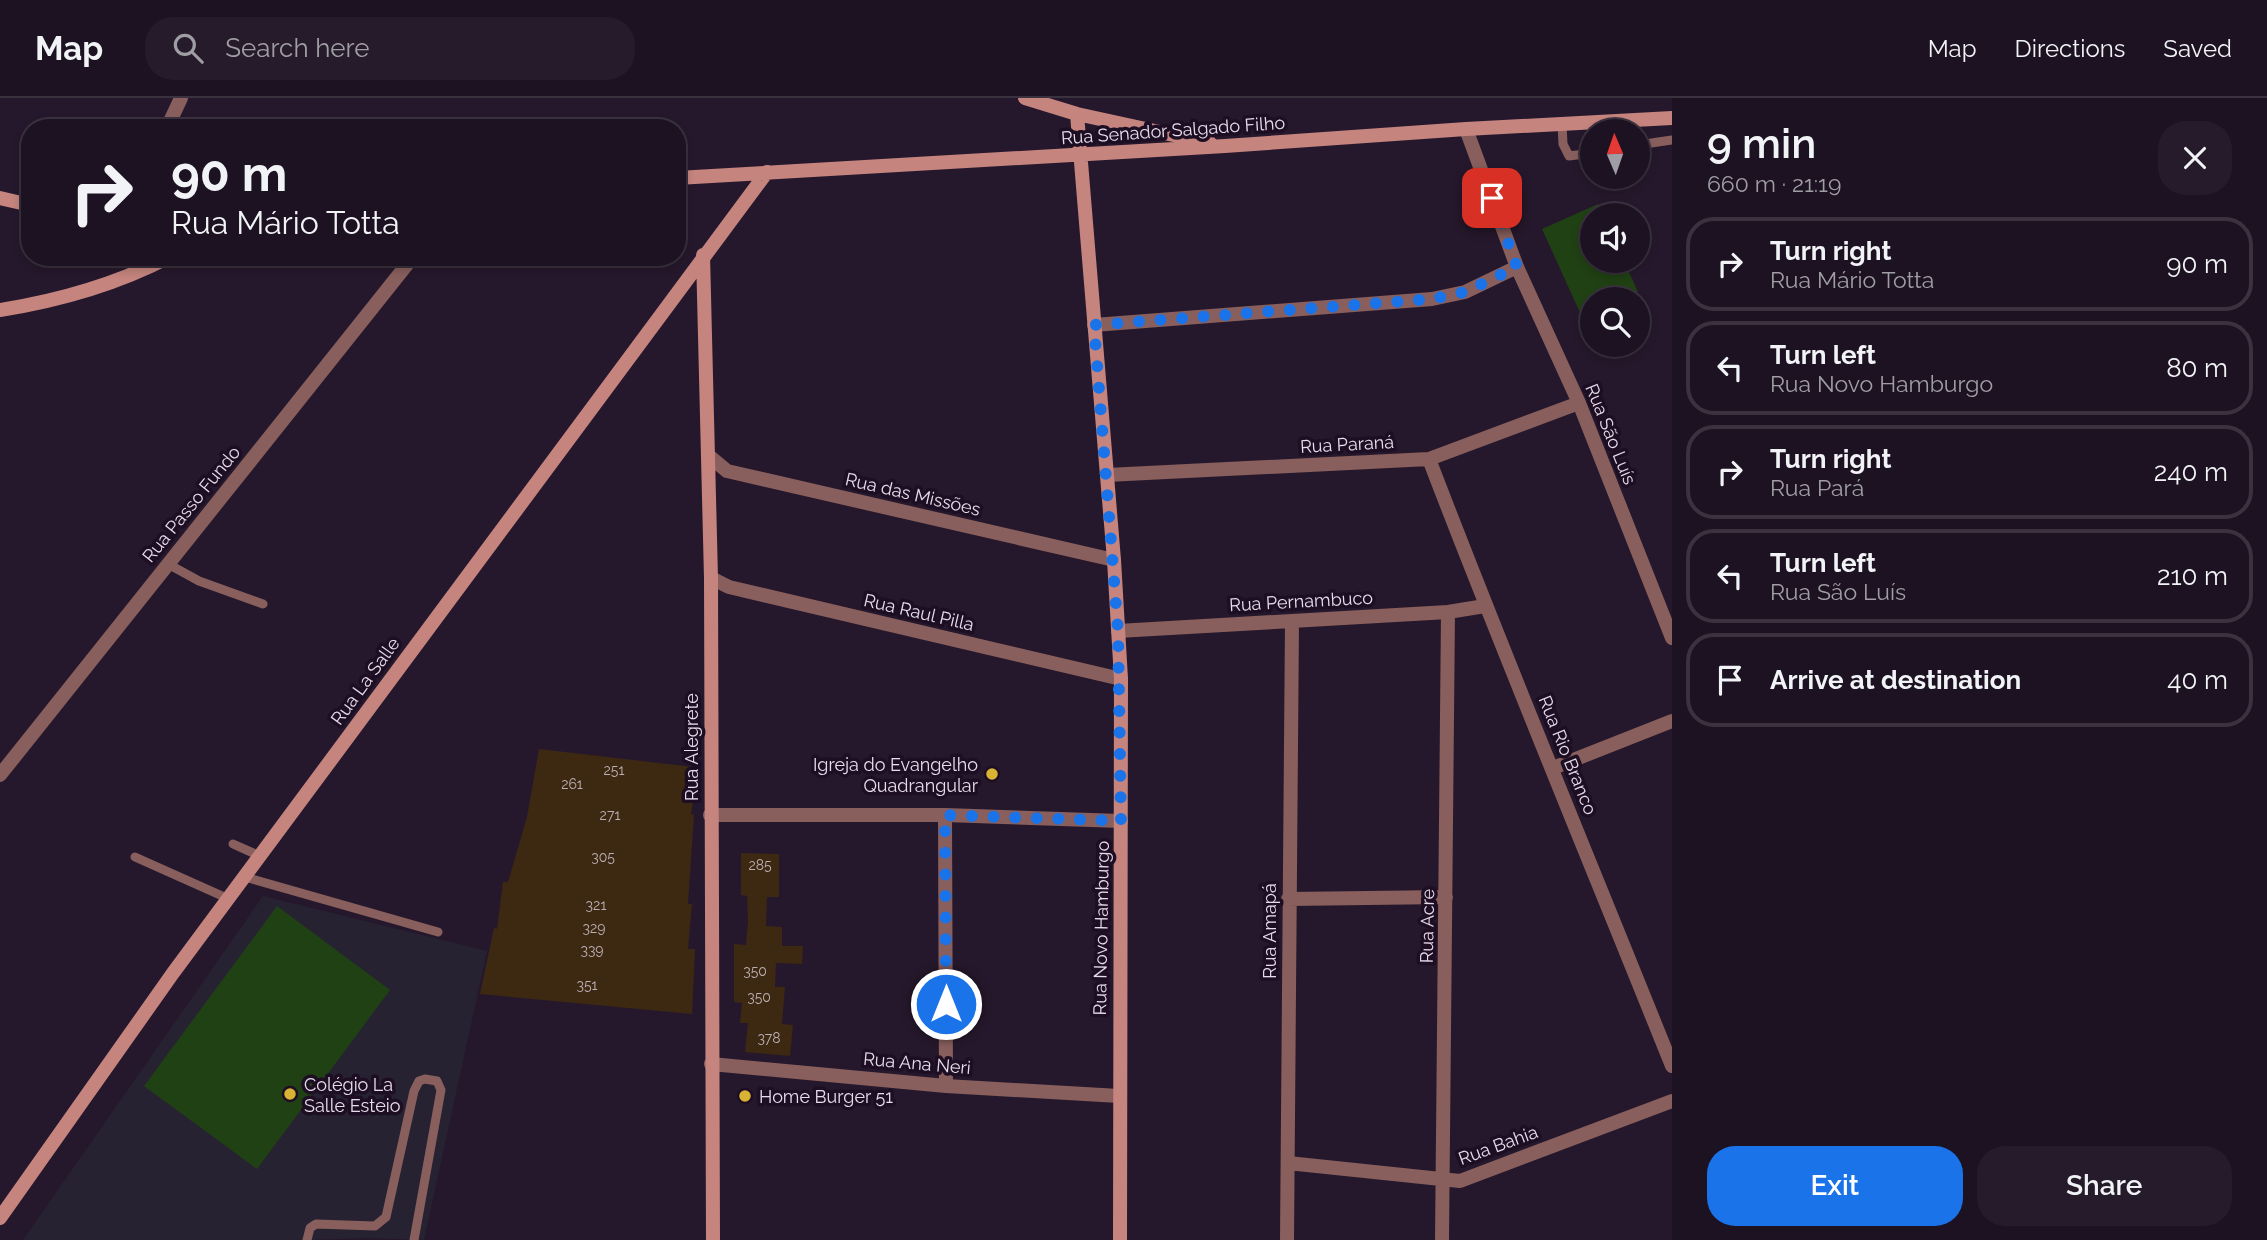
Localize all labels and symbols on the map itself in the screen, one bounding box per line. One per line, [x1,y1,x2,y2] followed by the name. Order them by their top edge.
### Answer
[1060,112,1286,148] street label: Rua Senador Salgado Filho
[1580,119,1650,189] north arrow
[1462,168,1522,228] pin
[1581,381,1641,488] street label: Rua São Luís
[1300,431,1394,457] street label: Rua Paraná
[138,441,244,566] street label: Rua Passo Fundo
[843,468,983,520] street label: Rua das Missões
[1229,587,1374,615] street label: Rua Pernambuco
[862,589,976,635] street label: Rua Raul Pilla
[326,633,404,729] street label: Rua La Salle
[1535,692,1602,818] street label: Rua Rio Branco
[681,693,702,801] street label: Rua Alegrete
[813,754,979,796] place label: Igreja do Evangelho Quadrangular
[604,762,624,778] house number: 251
[984,766,1000,782] marker: Igreja do Evangelho Quadrangular
[561,776,583,792] house number: 261
[600,807,620,823] house number: 271
[1089,840,1113,1015] street label: Rua Novo Hamburgo
[591,849,615,865] house number: 305
[748,857,772,873] house number: 285
[1259,883,1280,979] street label: Rua Amapá
[1416,888,1438,963] street label: Rua Acre
[586,897,606,913] house number: 321
[583,920,605,936] house number: 329
[580,942,604,958] house number: 339
[743,963,767,979] house number: 350
[909,967,983,1041] position arrow
[576,977,598,993] house number: 351
[747,989,771,1005] house number: 350
[757,1030,781,1046] house number: 378
[862,1048,972,1078] street label: Rua Ana Neri
[304,1074,401,1116] place label: Colégio La Salle Esteio
[282,1086,298,1102] marker: Colégio La Salle Esteio
[759,1086,893,1107] place label: Home Burger 51
[737,1088,753,1104] marker: Home Burger 51
[1456,1121,1540,1169] street label: Rua Bahia

